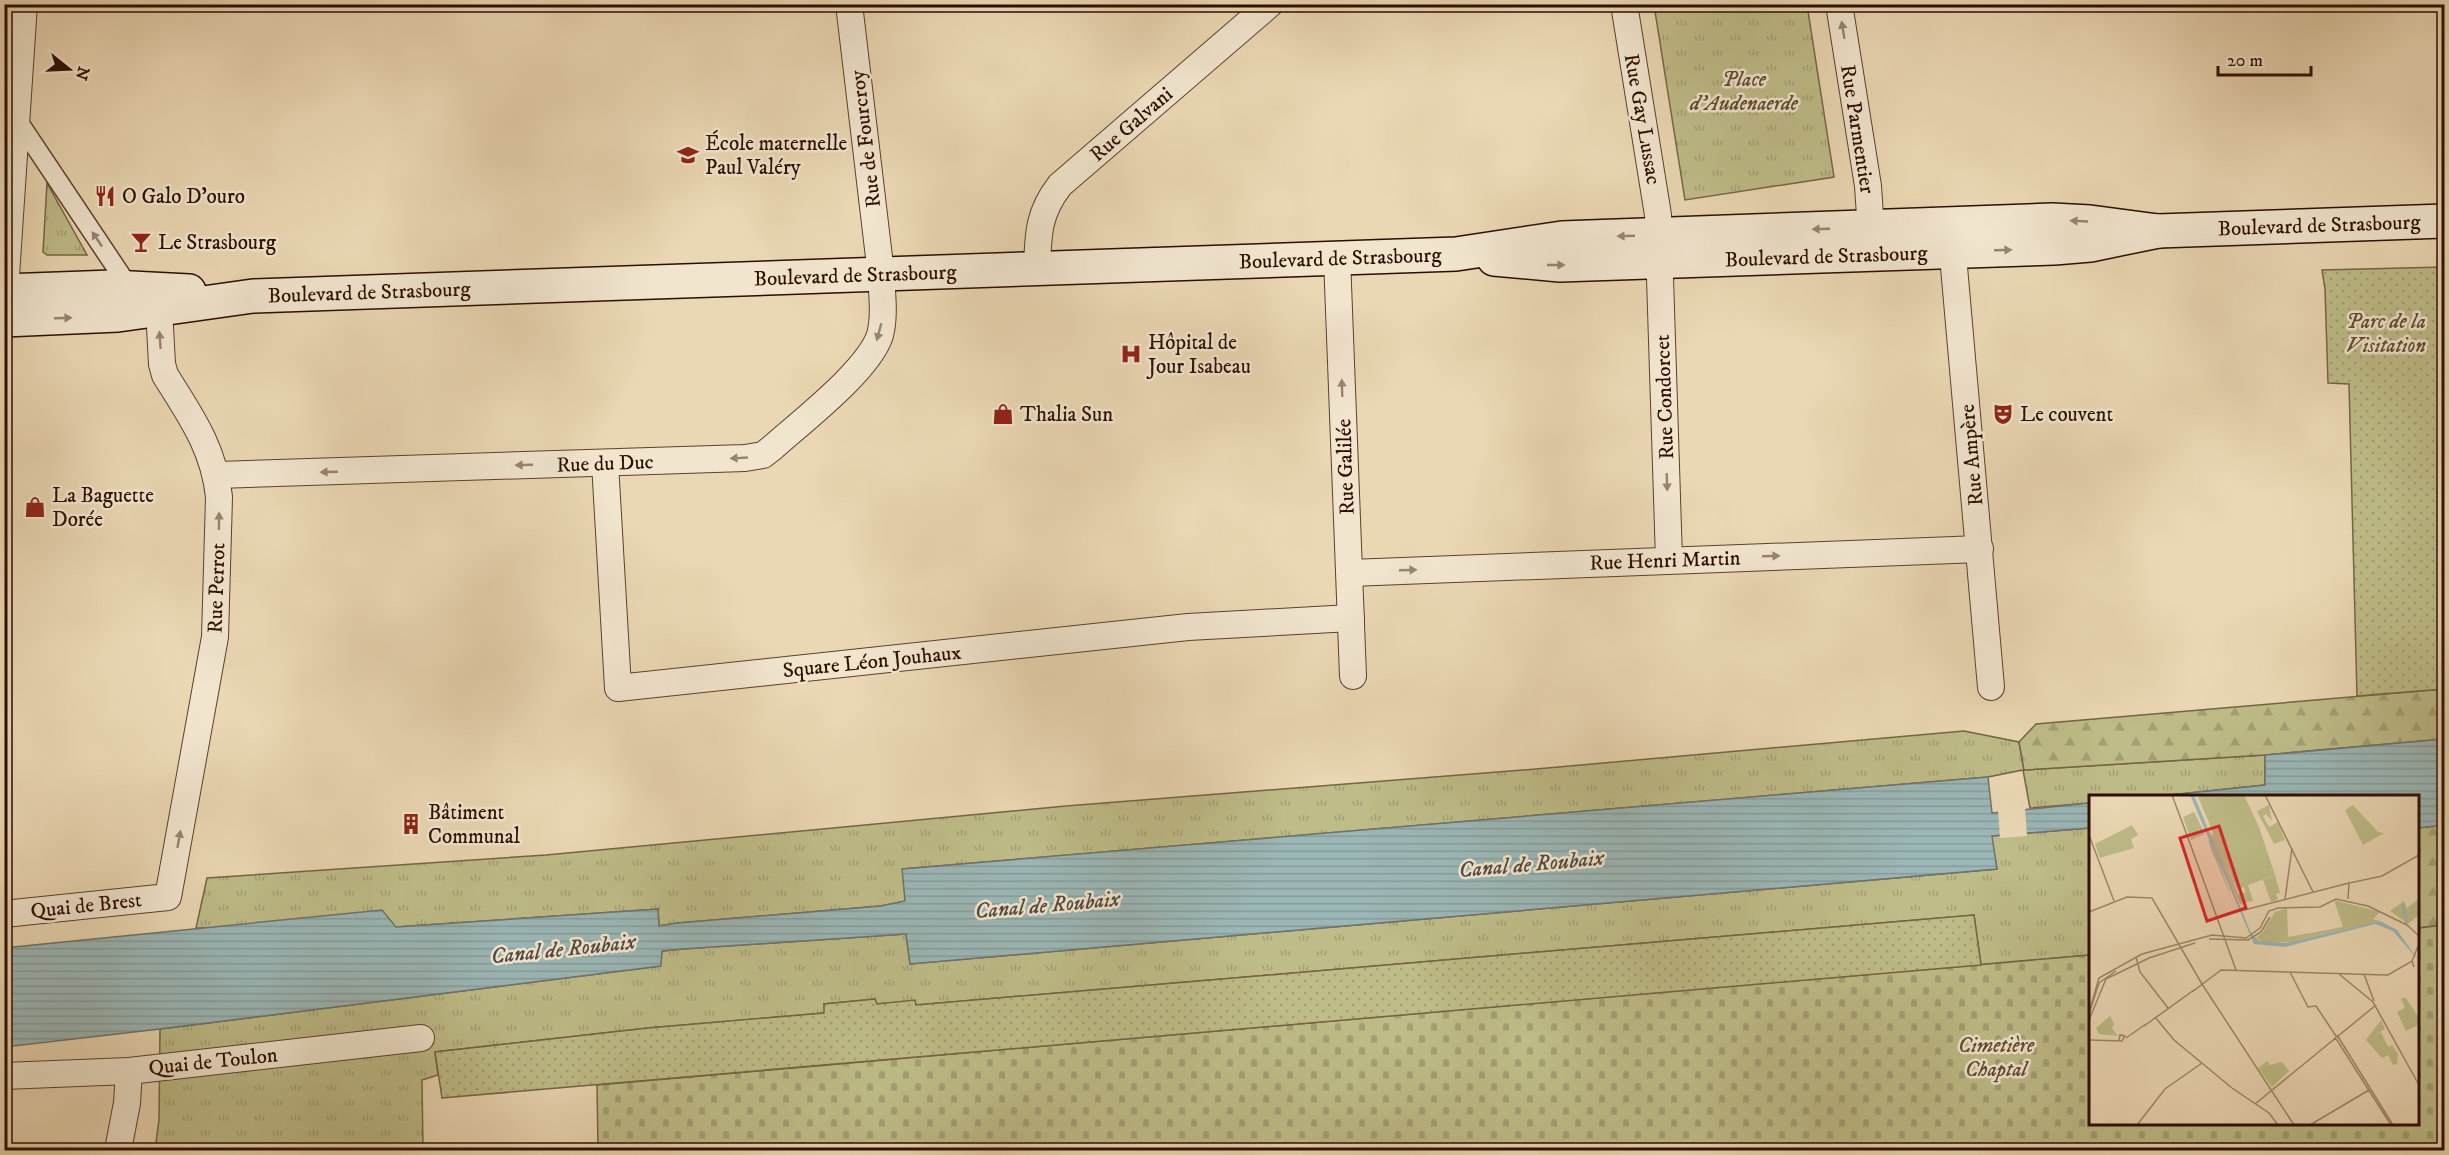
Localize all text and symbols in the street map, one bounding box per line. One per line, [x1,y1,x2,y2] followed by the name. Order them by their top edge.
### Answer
[1839,21,1848,40] one-way arrow
[39,39,99,99] north arrow
[2218,39,2311,77] scale bar
[2227,50,2263,72] text: 20 m
[1618,52,1666,187] street label: Rue Gay Lussac
[1834,63,1880,196] street label: Rue Parmentier
[71,64,94,83] text: N
[1689,67,1799,117] park label: Place d'Audenaerde
[845,68,887,209] street label: Rue de Fourcroy
[1085,82,1179,168] street label: Rue Galvani
[705,130,848,181] place label: École maternelle Paul Valéry
[676,143,700,167] school or university icon: École maternelle Paul Valéry
[93,184,117,208] restaurant icon: O Galo D'ouro
[122,184,245,210] place label: O Galo D'ouro
[2217,209,2422,243] street label: Boulevard de Strasbourg
[2070,217,2089,226] one-way arrow
[1812,224,1831,233] one-way arrow
[129,230,153,254] bar icon: Le Strasbourg
[158,230,277,256] place label: Le Strasbourg
[91,231,102,247] one-way arrow
[1617,231,1636,240] one-way arrow
[1724,240,1929,274] street label: Boulevard de Strasbourg
[1238,242,1443,276] street label: Boulevard de Strasbourg
[1993,245,2012,255] one-way arrow
[753,259,958,293] street label: Boulevard de Strasbourg
[1547,260,1566,270] one-way arrow
[267,276,472,310] street label: Boulevard de Strasbourg
[2346,309,2426,359] park label: Parc de la Visitation
[53,313,72,322] one-way arrow
[874,323,883,341] one-way arrow
[1146,330,1251,380] place label: Hôpital de Jour Isabeau
[156,331,165,350] one-way arrow
[1650,334,1680,460] street label: Rue Condorcet
[1119,342,1143,366] hospital icon: Hôpital de Jour Isabeau
[1337,379,1347,398] one-way arrow
[991,402,1015,426] shop icon: Thalia Sun
[1020,402,1113,428] place label: Thalia Sun
[1991,402,2015,426] theatre icon: Le couvent
[2020,402,2113,428] place label: Le couvent
[1955,403,1989,507] street label: Rue Ampère
[1331,418,1361,516] street label: Rue Galilée
[556,449,654,479] street label: Rue du Duc
[730,453,749,463] one-way arrow
[514,461,533,470] one-way arrow
[319,467,338,476] one-way arrow
[1662,472,1671,491] one-way arrow
[52,483,154,533] place label: La Baguette Dorée
[23,495,47,519] shop icon: La Baguette Dorée
[214,512,223,531] one-way arrow
[202,542,232,634] street label: Rue Perrot
[1589,545,1741,577] street label: Rue Henri Martin
[1761,552,1780,561] one-way arrow
[1398,566,1417,575] one-way arrow
[781,640,963,684] street label: Square Léon Jouhaux
[2089,795,2419,1125] inset map
[428,800,521,850] place label: Bâtiment Communal
[399,812,423,836] building icon: Bâtiment Communal
[175,829,184,848] one-way arrow
[1457,845,1607,884] water label: Canal de Roubaix
[973,886,1123,925] water label: Canal de Roubaix
[29,887,143,925] street label: Quai de Brest
[489,928,639,971] water label: Canal de Roubaix
[1958,1033,2035,1083] park label: Cimetière Chaptal
[147,1042,279,1082] street label: Quai de Toulon

